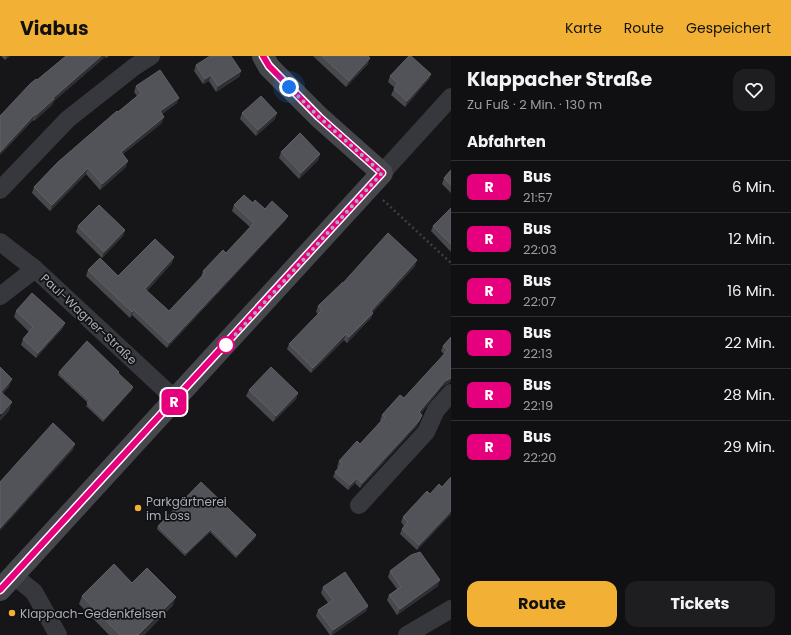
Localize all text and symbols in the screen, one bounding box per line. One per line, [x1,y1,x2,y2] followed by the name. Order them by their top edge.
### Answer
[20,15,89,42] text: Viabus
[565,18,602,38] text: Karte
[624,18,664,38] text: Route
[686,18,771,38] text: Gespeichert
[467,66,652,93] text: Klappacher Straße
[733,69,775,111] button: heart
[279,77,299,97] your location
[467,95,602,114] text: Zu Fuß · 2 Min. · 130 m
[467,131,546,152] text: Abfahrten
[523,166,551,187] text: Bus
[732,176,775,197] text: 6 Min.
[484,177,494,197] text: R
[523,188,553,207] text: 21:57
[523,218,551,239] text: Bus
[728,228,775,249] text: 12 Min.
[484,229,494,249] text: R
[523,240,557,259] text: 22:03
[37,270,141,368] street label: Paul-Wagner-Straße
[523,270,551,291] text: Bus
[727,280,775,301] text: 16 Min.
[484,281,494,301] text: R
[523,292,556,311] text: 22:07
[523,322,551,343] text: Bus
[724,332,775,353] text: 22 Min.
[484,333,494,353] text: R
[217,336,235,354] unlabelled marker
[523,344,553,363] text: 22:13
[523,374,551,395] text: Bus
[724,384,775,405] text: 28 Min.
[484,385,494,405] text: R
[161,389,187,415] line badge: R
[169,392,179,412] text: R
[523,396,553,415] text: 22:19
[523,426,551,447] text: Bus
[724,436,775,457] text: 29 Min.
[484,437,494,457] text: R
[523,448,556,467] text: 22:20
[146,493,227,524] place label: Parkgärtnerei im Loss
[133,503,143,513] marker: Parkgärtnerei im Loss
[467,581,617,627] button: Route
[625,581,775,627] button: Tickets
[20,605,166,622] place label: Klappach-Gedenkfelsen
[7,608,17,618] marker: Klappach-Gedenkfelsen

